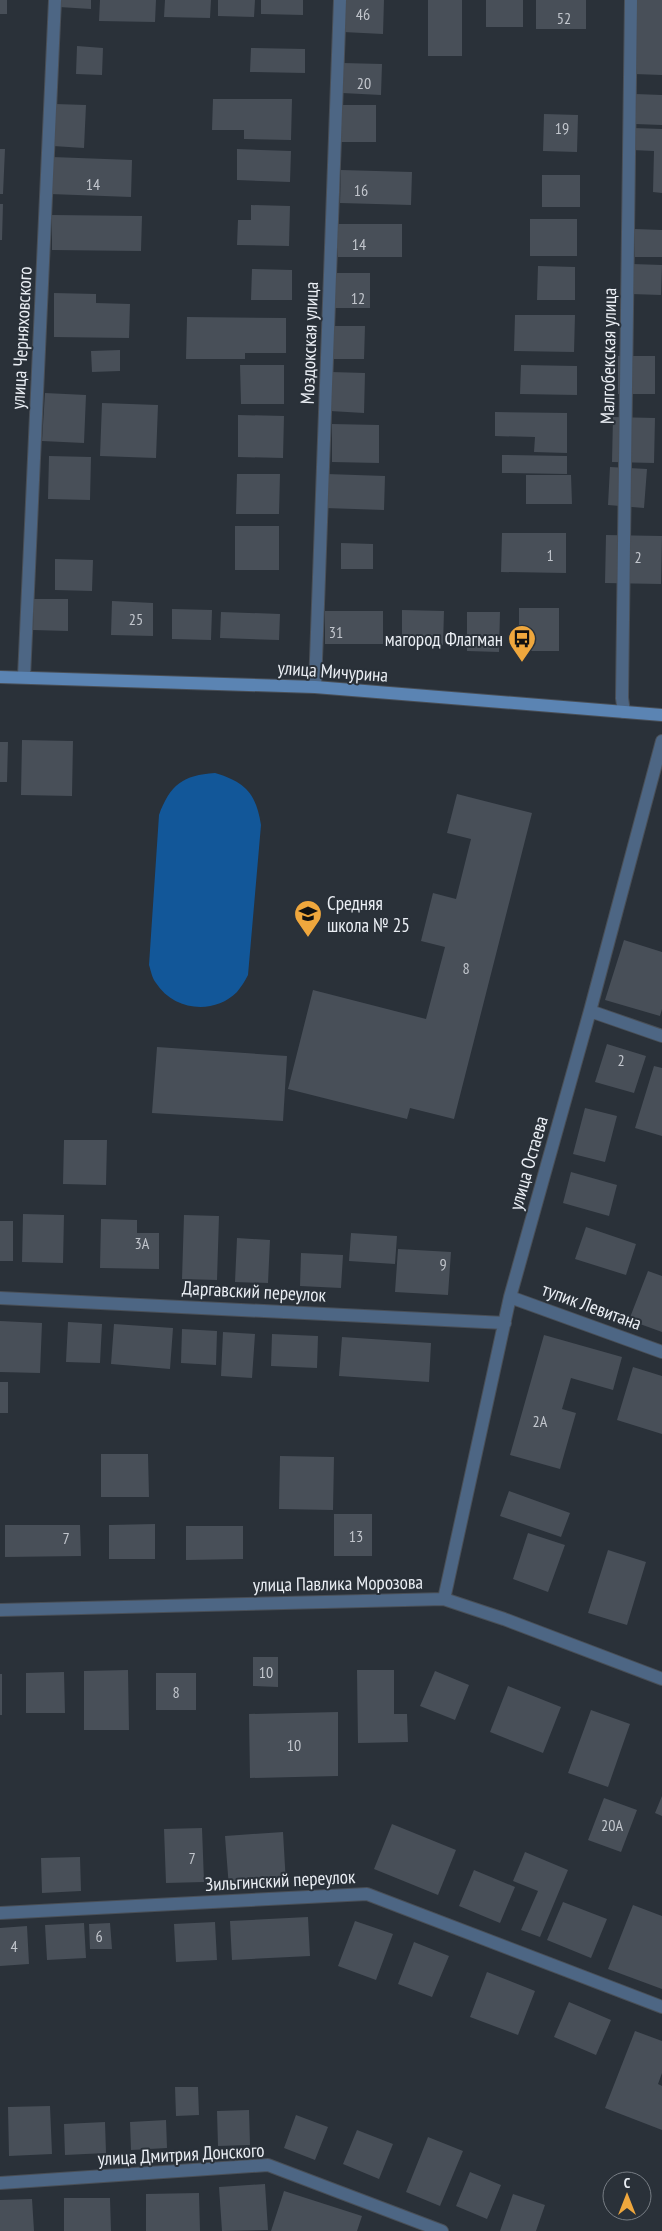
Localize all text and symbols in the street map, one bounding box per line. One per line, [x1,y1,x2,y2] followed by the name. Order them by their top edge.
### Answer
[356,4,370,24] house number: 46
[557,8,571,28] house number: 52
[357,73,371,93] house number: 20
[555,118,569,138] house number: 19
[86,174,100,194] house number: 14
[354,180,368,200] house number: 16
[352,234,366,254] house number: 14
[5,266,37,410] street label: улица Черняховского
[295,281,323,405] street label: Моздокская улица
[351,288,365,308] house number: 12
[595,288,621,424] street label: Малгобекская улица
[546,545,554,565] house number: 1
[634,547,642,567] house number: 2
[129,609,143,629] house number: 25
[329,622,343,642] house number: 31
[507,624,537,663] bus stop icon: магород Флагман
[385,627,503,651] place label: магород Флагман
[277,655,389,687] street label: улица Мичурина
[327,891,410,937] place label: Средняя школа № 25
[293,899,323,938] school or university icon: Средняя школа № 25
[462,958,470,978] house number: 8
[617,1050,625,1070] house number: 2
[503,1113,553,1213] street label: улица Остаева
[135,1233,150,1253] house number: 3А
[439,1254,447,1274] house number: 9
[182,1275,327,1307] street label: Даргавский переулок
[539,1277,645,1335] street label: тупик Левитана
[533,1411,548,1431] house number: 2А
[349,1526,363,1546] house number: 13
[62,1528,70,1548] house number: 7
[253,1570,423,1596] street label: улица Павлика Морозова
[259,1662,273,1682] house number: 10
[172,1682,180,1702] house number: 8
[287,1735,301,1755] house number: 10
[601,1815,623,1835] house number: 20А
[188,1848,196,1868] house number: 7
[204,1864,356,1896] street label: Зильгинский переулок
[95,1926,103,1946] house number: 6
[10,1936,18,1956] house number: 4
[97,2138,265,2170] street label: улица Дмитрия Донского
[602,2171,652,2221] north arrow
[624,2174,631,2192] text: С

